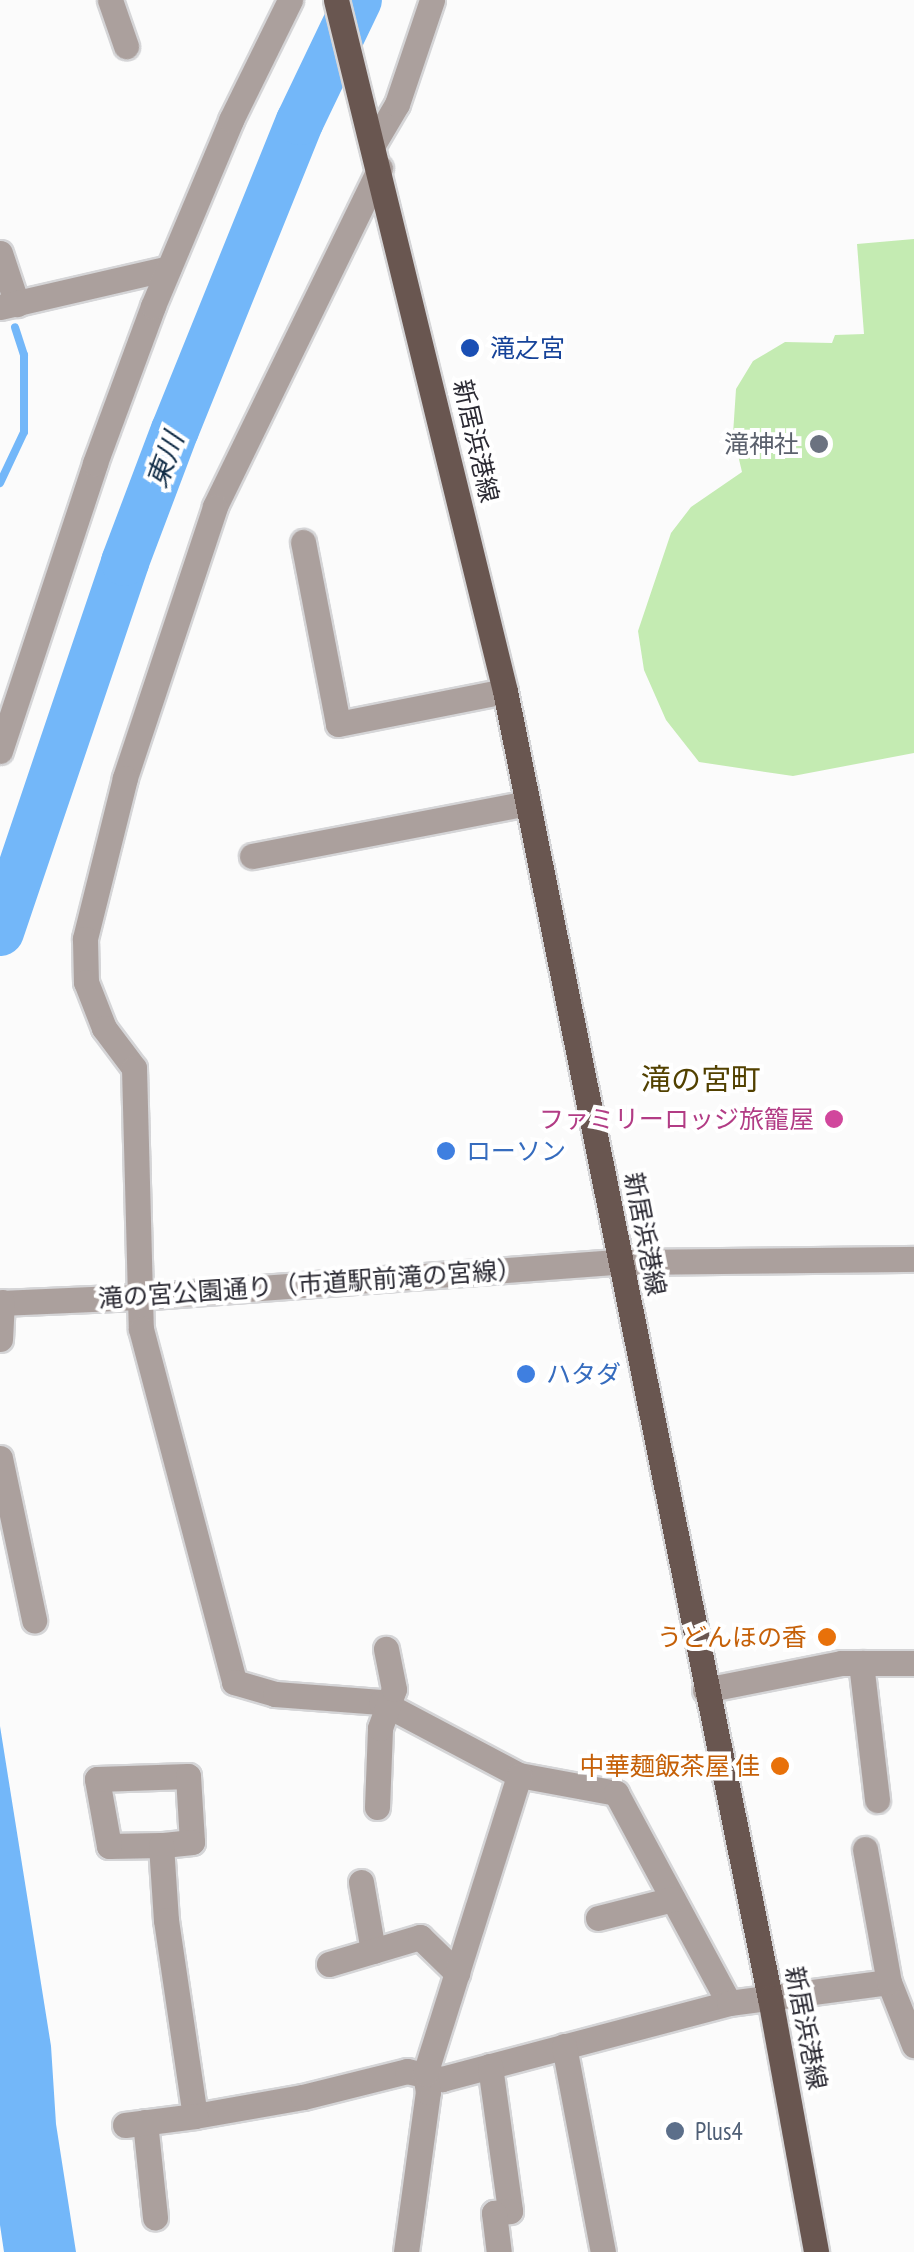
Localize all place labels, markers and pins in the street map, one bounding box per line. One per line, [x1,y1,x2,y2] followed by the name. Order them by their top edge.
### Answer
[490,333,565,363] place label: 滝之宮
[459,337,481,359] marker: 滝之宮
[724,429,799,459] place label: 滝神社
[808,433,830,455] marker: 滝神社
[539,1104,814,1134] place label: ファミリーロッジ旅籠屋
[823,1108,845,1130] marker: ファミリーロッジ旅籠屋
[466,1136,566,1166] place label: ローソン
[435,1140,457,1162] marker: ローソン
[546,1359,621,1389] place label: ハタダ
[515,1363,537,1385] marker: ハタダ
[657,1622,807,1652] place label: うどんほの香
[816,1626,838,1648] marker: うどんほの香
[580,1751,760,1781] place label: 中華麺飯茶屋 佳
[769,1755,791,1777] marker: 中華麺飯茶屋 佳
[695,2116,743,2146] place label: Plus4
[664,2120,686,2142] marker: Plus4

